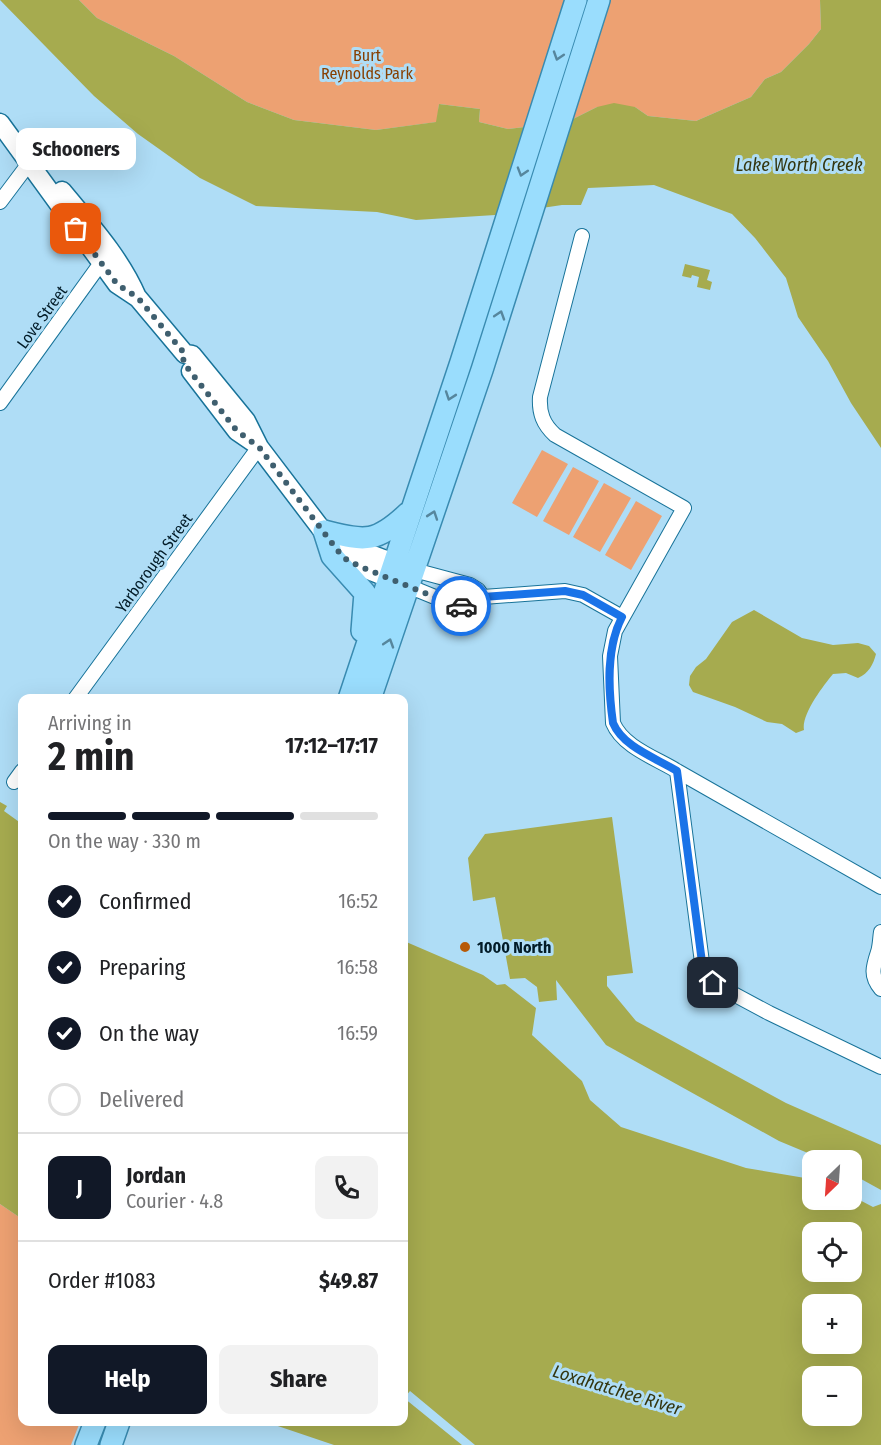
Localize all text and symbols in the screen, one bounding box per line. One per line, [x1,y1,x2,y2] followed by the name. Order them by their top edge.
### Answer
[321,46,414,83] park label: Burt Reynolds Park
[553,50,566,61] one-way arrow
[16,127,136,169] callout: Schooners
[32,137,120,161] text: Schooners
[735,154,863,176] water label: Lake Worth Creek
[517,166,529,177] one-way arrow
[50,203,101,254] pin
[59,212,92,245] icon: bag
[13,281,72,352] street label: Love Street
[493,310,505,321] one-way arrow
[444,390,457,401] one-way arrow
[112,509,197,616] street label: Yarborough Street
[425,510,438,521] one-way arrow
[431,576,491,636] courier
[445,590,478,623] icon: car
[381,638,394,649] one-way arrow
[48,711,132,735] text: Arriving in
[285,732,378,759] text: 17:12–17:17
[48,734,134,780] text: 2 min
[48,829,201,853] text: On the way · 330 m
[48,885,81,918] icon: check
[99,888,192,915] text: Confirmed
[338,889,378,913] text: 16:52
[477,938,551,957] place label: 1000 North
[458,940,472,954] marker: 1000 North
[48,951,81,984] icon: check
[99,954,185,981] text: Preparing
[337,955,378,979] text: 16:58
[687,957,738,1008] pin
[696,966,729,999] icon: home
[48,1017,81,1050] icon: check
[99,1020,199,1047] text: On the way
[337,1021,378,1045] text: 16:59
[99,1086,184,1113] text: Delivered
[802,1150,862,1210] north arrow
[802,1150,862,1426] map controls
[315,1156,378,1219] button: phone
[126,1162,186,1189] text: Jordan
[76,1174,83,1201] text: J
[126,1189,223,1213] text: Courier · 4.8
[802,1222,862,1282] button: locate
[48,1267,156,1294] text: Order #1083
[319,1267,378,1294] text: $49.87
[802,1294,862,1354] button: +
[48,1345,207,1414] button: Help
[219,1345,378,1414] button: Share
[550,1360,685,1420] water label: Loxahatchee River
[802,1366,862,1426] button: −

